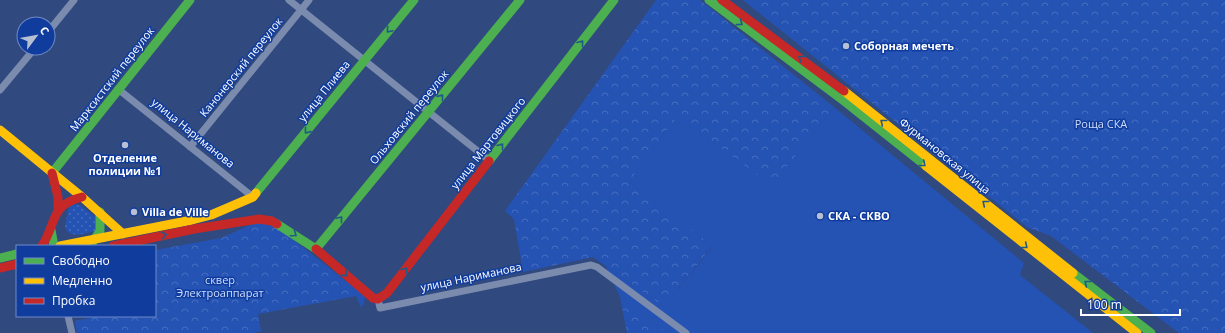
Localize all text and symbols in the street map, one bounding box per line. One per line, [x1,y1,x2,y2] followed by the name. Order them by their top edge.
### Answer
[196,14,286,120] street label: Канонерский переулок
[16,16,56,56] north arrow
[736,18,743,25] one-way arrow
[37,23,53,37] text: С
[66,23,157,134] street label: Марксистский переулок
[386,25,393,33] one-way arrow
[854,38,954,53] place label: Соборная мечеть
[576,40,583,47] one-way arrow
[841,41,851,51] marker: Соборная мечеть
[798,56,805,63] one-way arrow
[294,57,353,124] street label: улица Плиева
[366,66,452,167] street label: Ольховский переулок
[447,93,529,192] street label: улица Мартовицкого
[149,94,238,171] street label: улица Нариманова
[437,95,444,102] one-way arrow
[897,114,994,197] street label: Фурмановская улица
[1075,116,1127,131] park label: Роща СКА
[881,119,888,126] one-way arrow
[304,126,311,133] one-way arrow
[120,140,130,150] marker: Отделение полиции №1
[497,143,504,150] one-way arrow
[89,150,161,178] place label: Отделение полиции №1
[919,160,926,167] one-way arrow
[982,201,989,208] one-way arrow
[142,204,209,219] place label: Villa de Ville
[129,207,139,217] marker: Villa de Ville
[828,208,890,223] place label: СКА - СКВО
[815,211,825,221] marker: СКА - СКВО
[336,216,343,223] one-way arrow
[290,229,297,237] one-way arrow
[161,232,168,240] one-way arrow
[1020,241,1027,248] one-way arrow
[16,245,156,317] legend
[52,252,110,269] text: Свободно
[419,258,523,295] street label: улица Нариманова
[400,268,407,275] one-way arrow
[341,270,348,277] one-way arrow
[52,272,112,289] text: Медленно
[176,272,264,300] park label: cквер Электроаппарат
[1084,281,1091,288] one-way arrow
[1081,291,1180,317] scale bar
[52,292,95,309] text: Пробка
[1087,296,1122,313] text: 100 m

